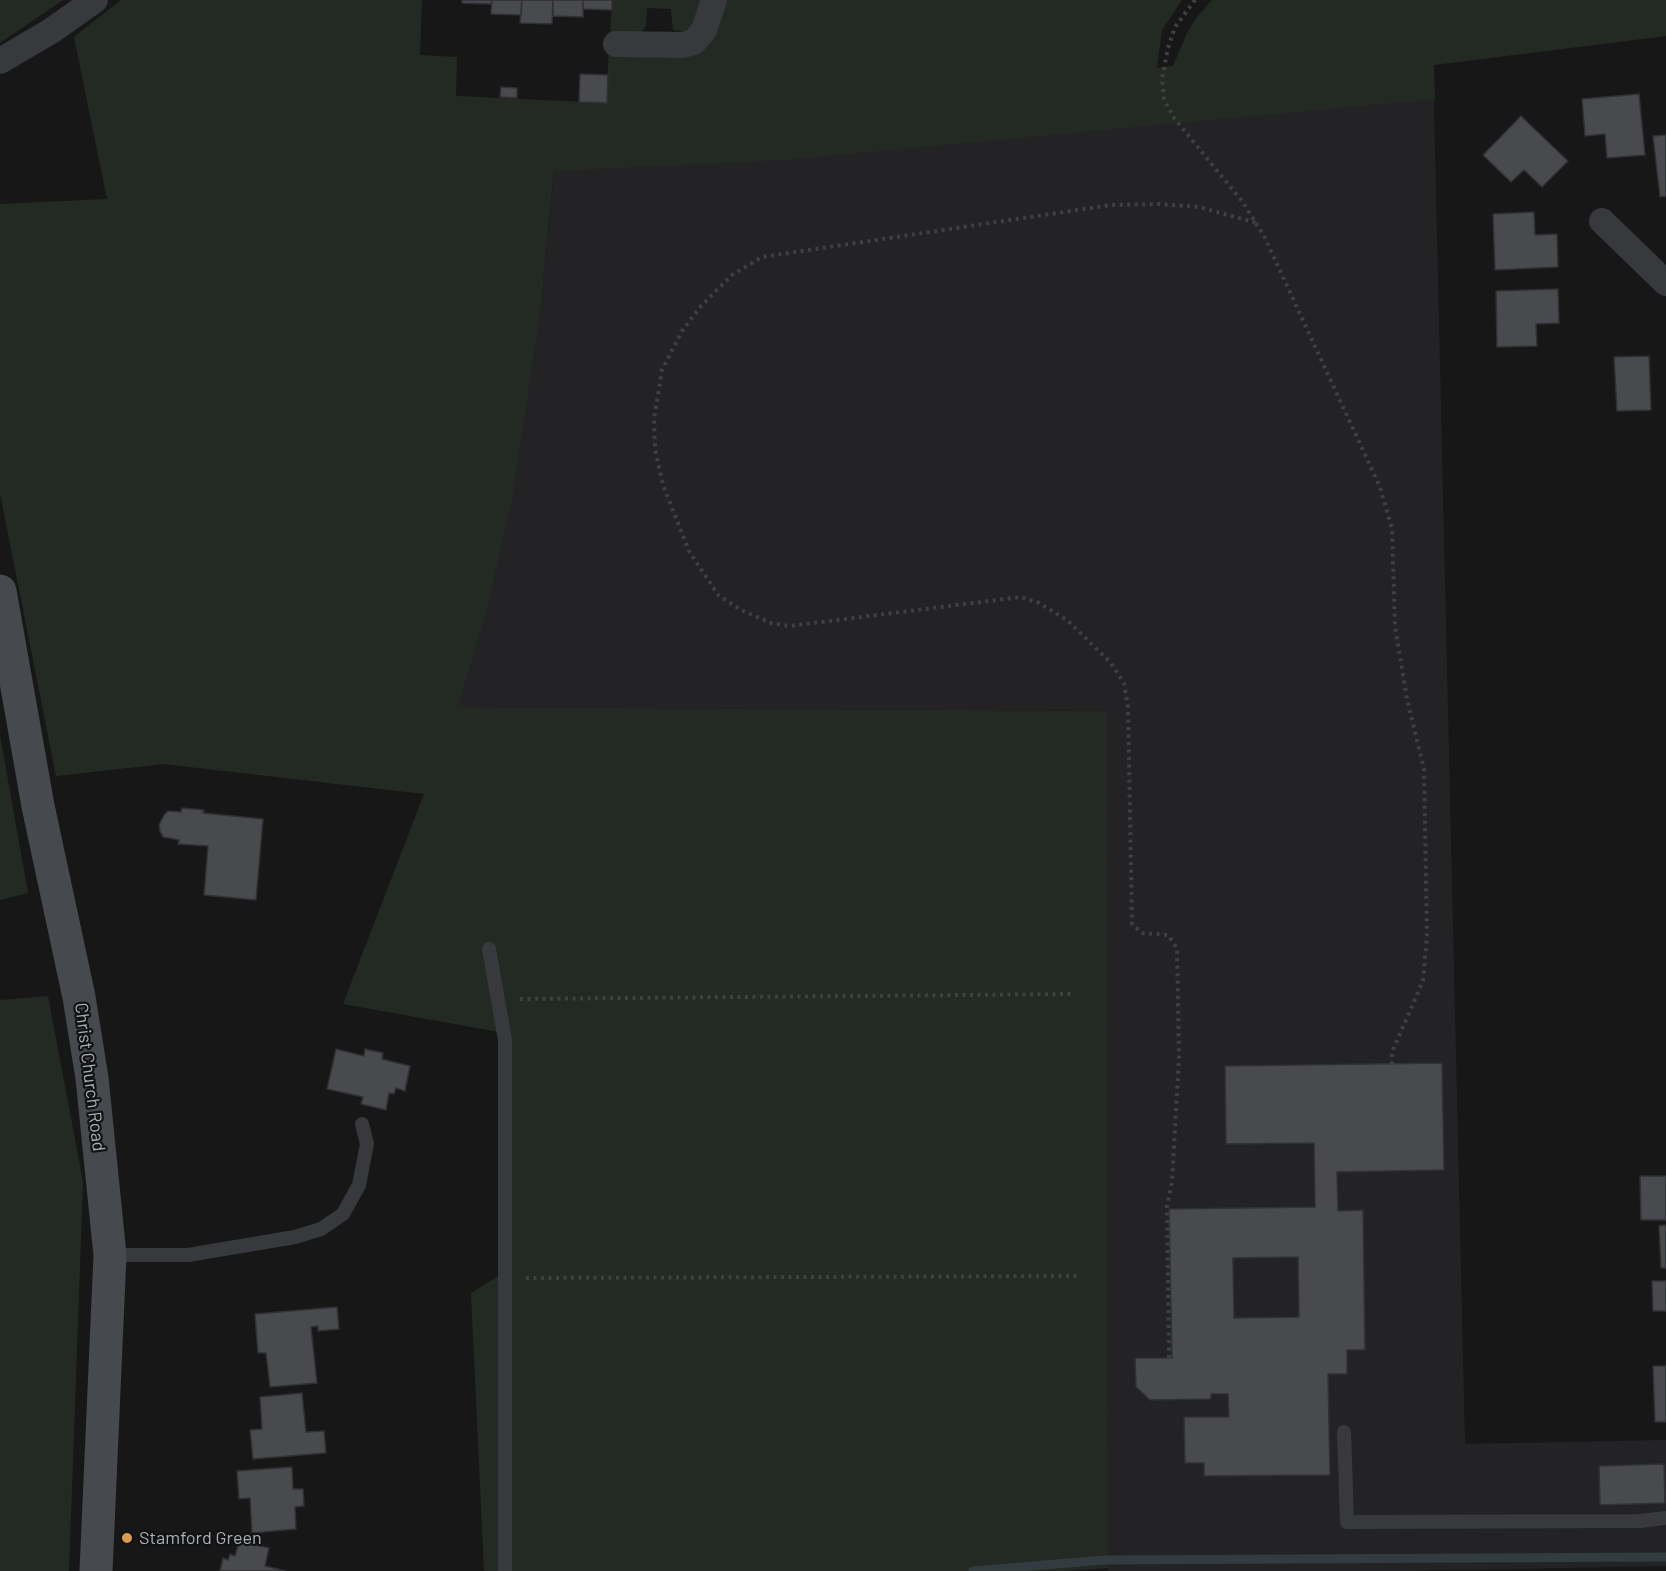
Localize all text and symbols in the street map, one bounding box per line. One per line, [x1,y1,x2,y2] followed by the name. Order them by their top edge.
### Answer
[70,1001,110,1153] street label: Christ Church Road
[139,1527,262,1549] place label: Stamford Green
[120,1531,134,1545] marker: Stamford Green

